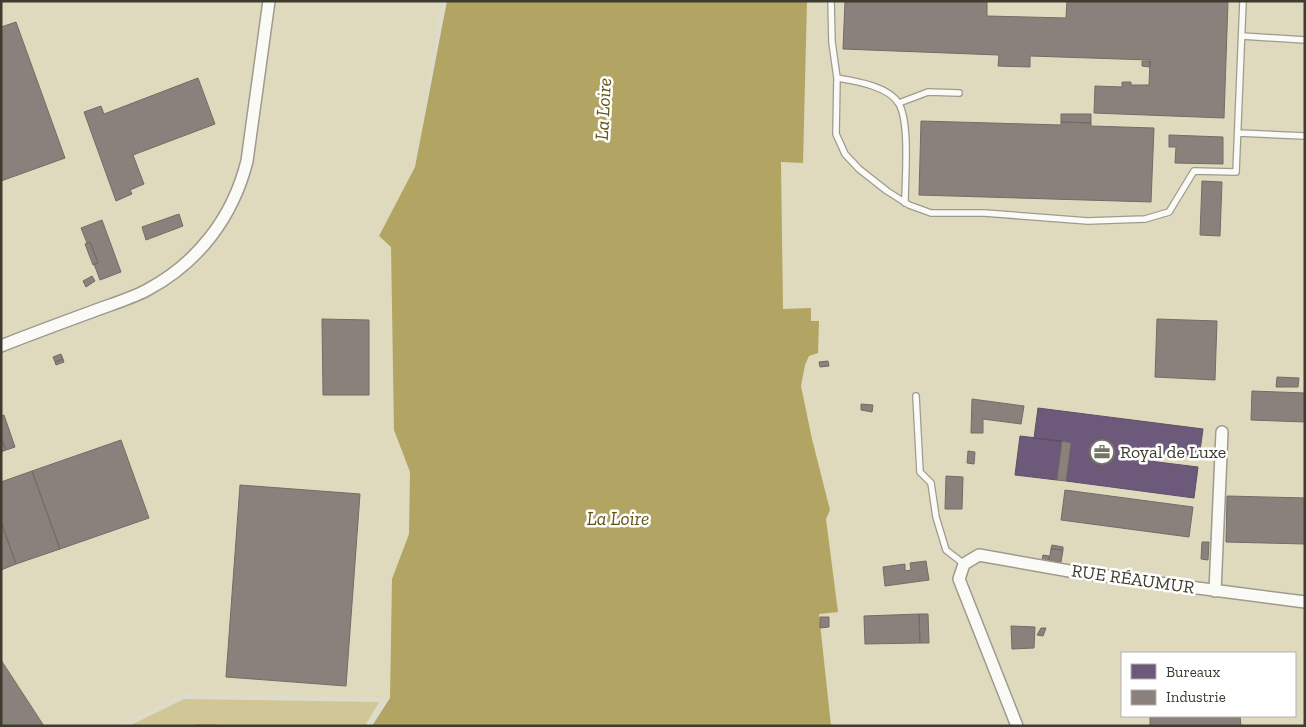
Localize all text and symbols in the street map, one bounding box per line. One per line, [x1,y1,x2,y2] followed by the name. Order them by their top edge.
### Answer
[590,77,616,141] water label: La Loire
[1089,439,1115,465] office icon: Royal de Luxe
[1120,441,1226,463] place label: Royal de Luxe
[587,507,649,530] water label: La Loire
[1070,559,1196,599] street label: RUE RÉAUMUR
[1121,652,1296,717] legend
[1166,663,1220,681] text: Bureaux
[1166,688,1226,706] text: Industrie

